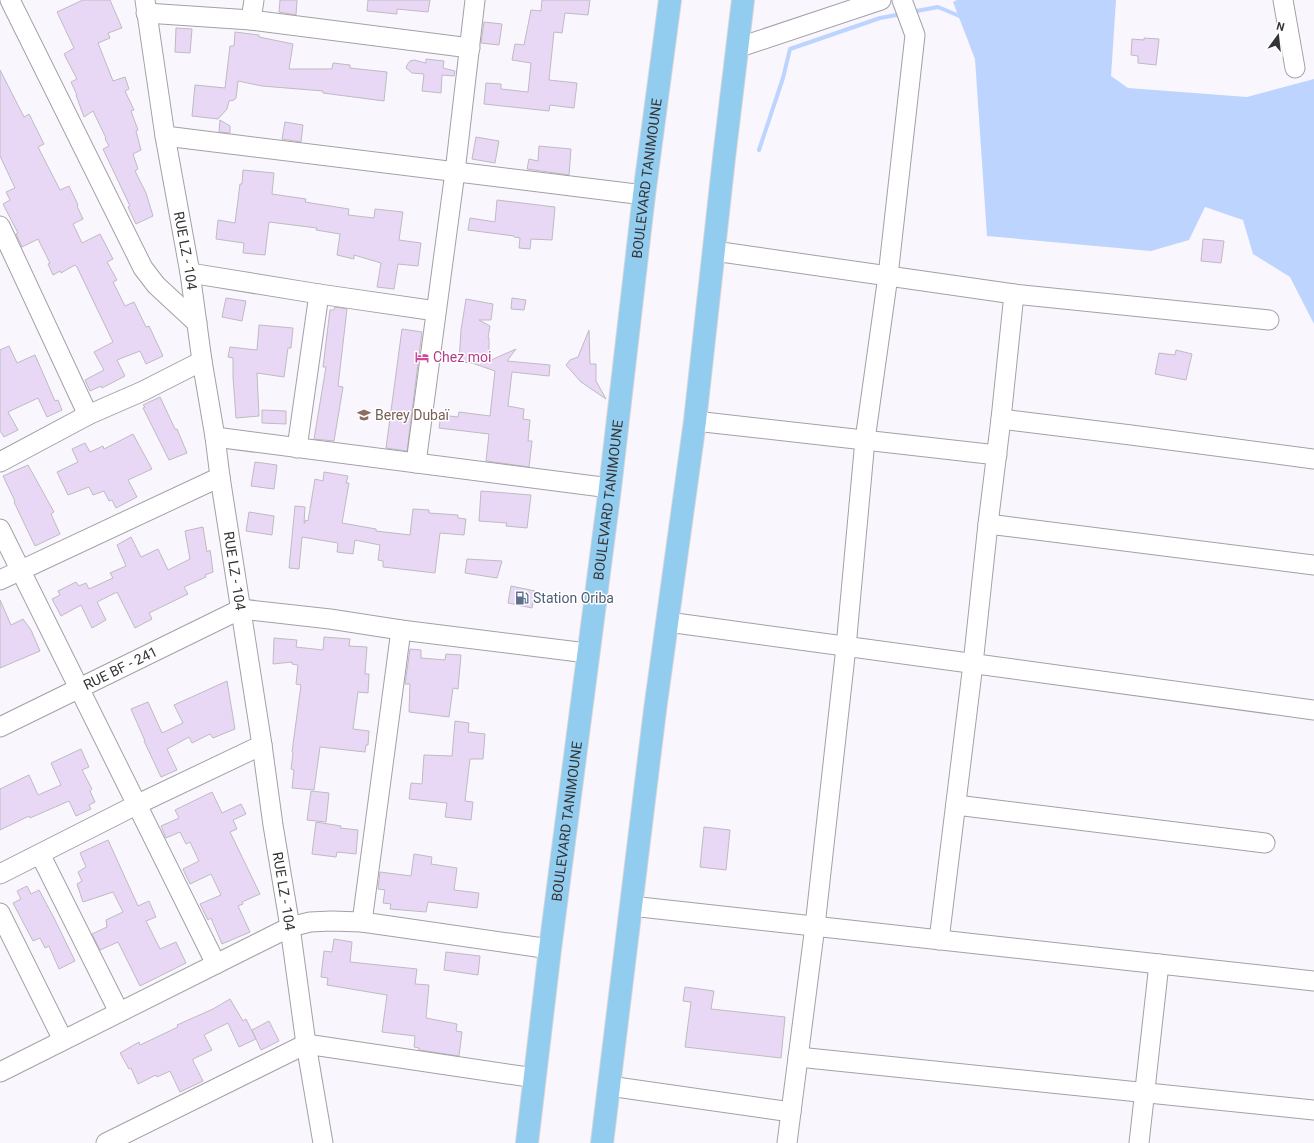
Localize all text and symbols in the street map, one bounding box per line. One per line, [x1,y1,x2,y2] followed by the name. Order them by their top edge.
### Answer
[1258,16,1298,56] north arrow
[1275,20,1286,34] text: N
[629,97,665,259] street label: BOULEVARD TANIMOUNE
[171,210,200,291] street label: RUE LZ - 104
[414,349,430,365] hotel icon: Chez moi
[433,349,491,365] place label: Chez moi
[356,407,372,423] school or university icon: Berey Dubaï
[375,407,450,423] place label: Berey Dubaï
[590,419,626,581] street label: BOULEVARD TANIMOUNE
[221,530,249,612] street label: RUE LZ - 104
[514,590,530,606] fuel station icon: Station Oriba
[533,590,614,606] place label: Station Oriba
[81,643,160,693] street label: RUE BF - 241
[548,740,585,902] street label: BOULEVARD TANIMOUNE
[270,851,298,932] street label: RUE LZ - 104

